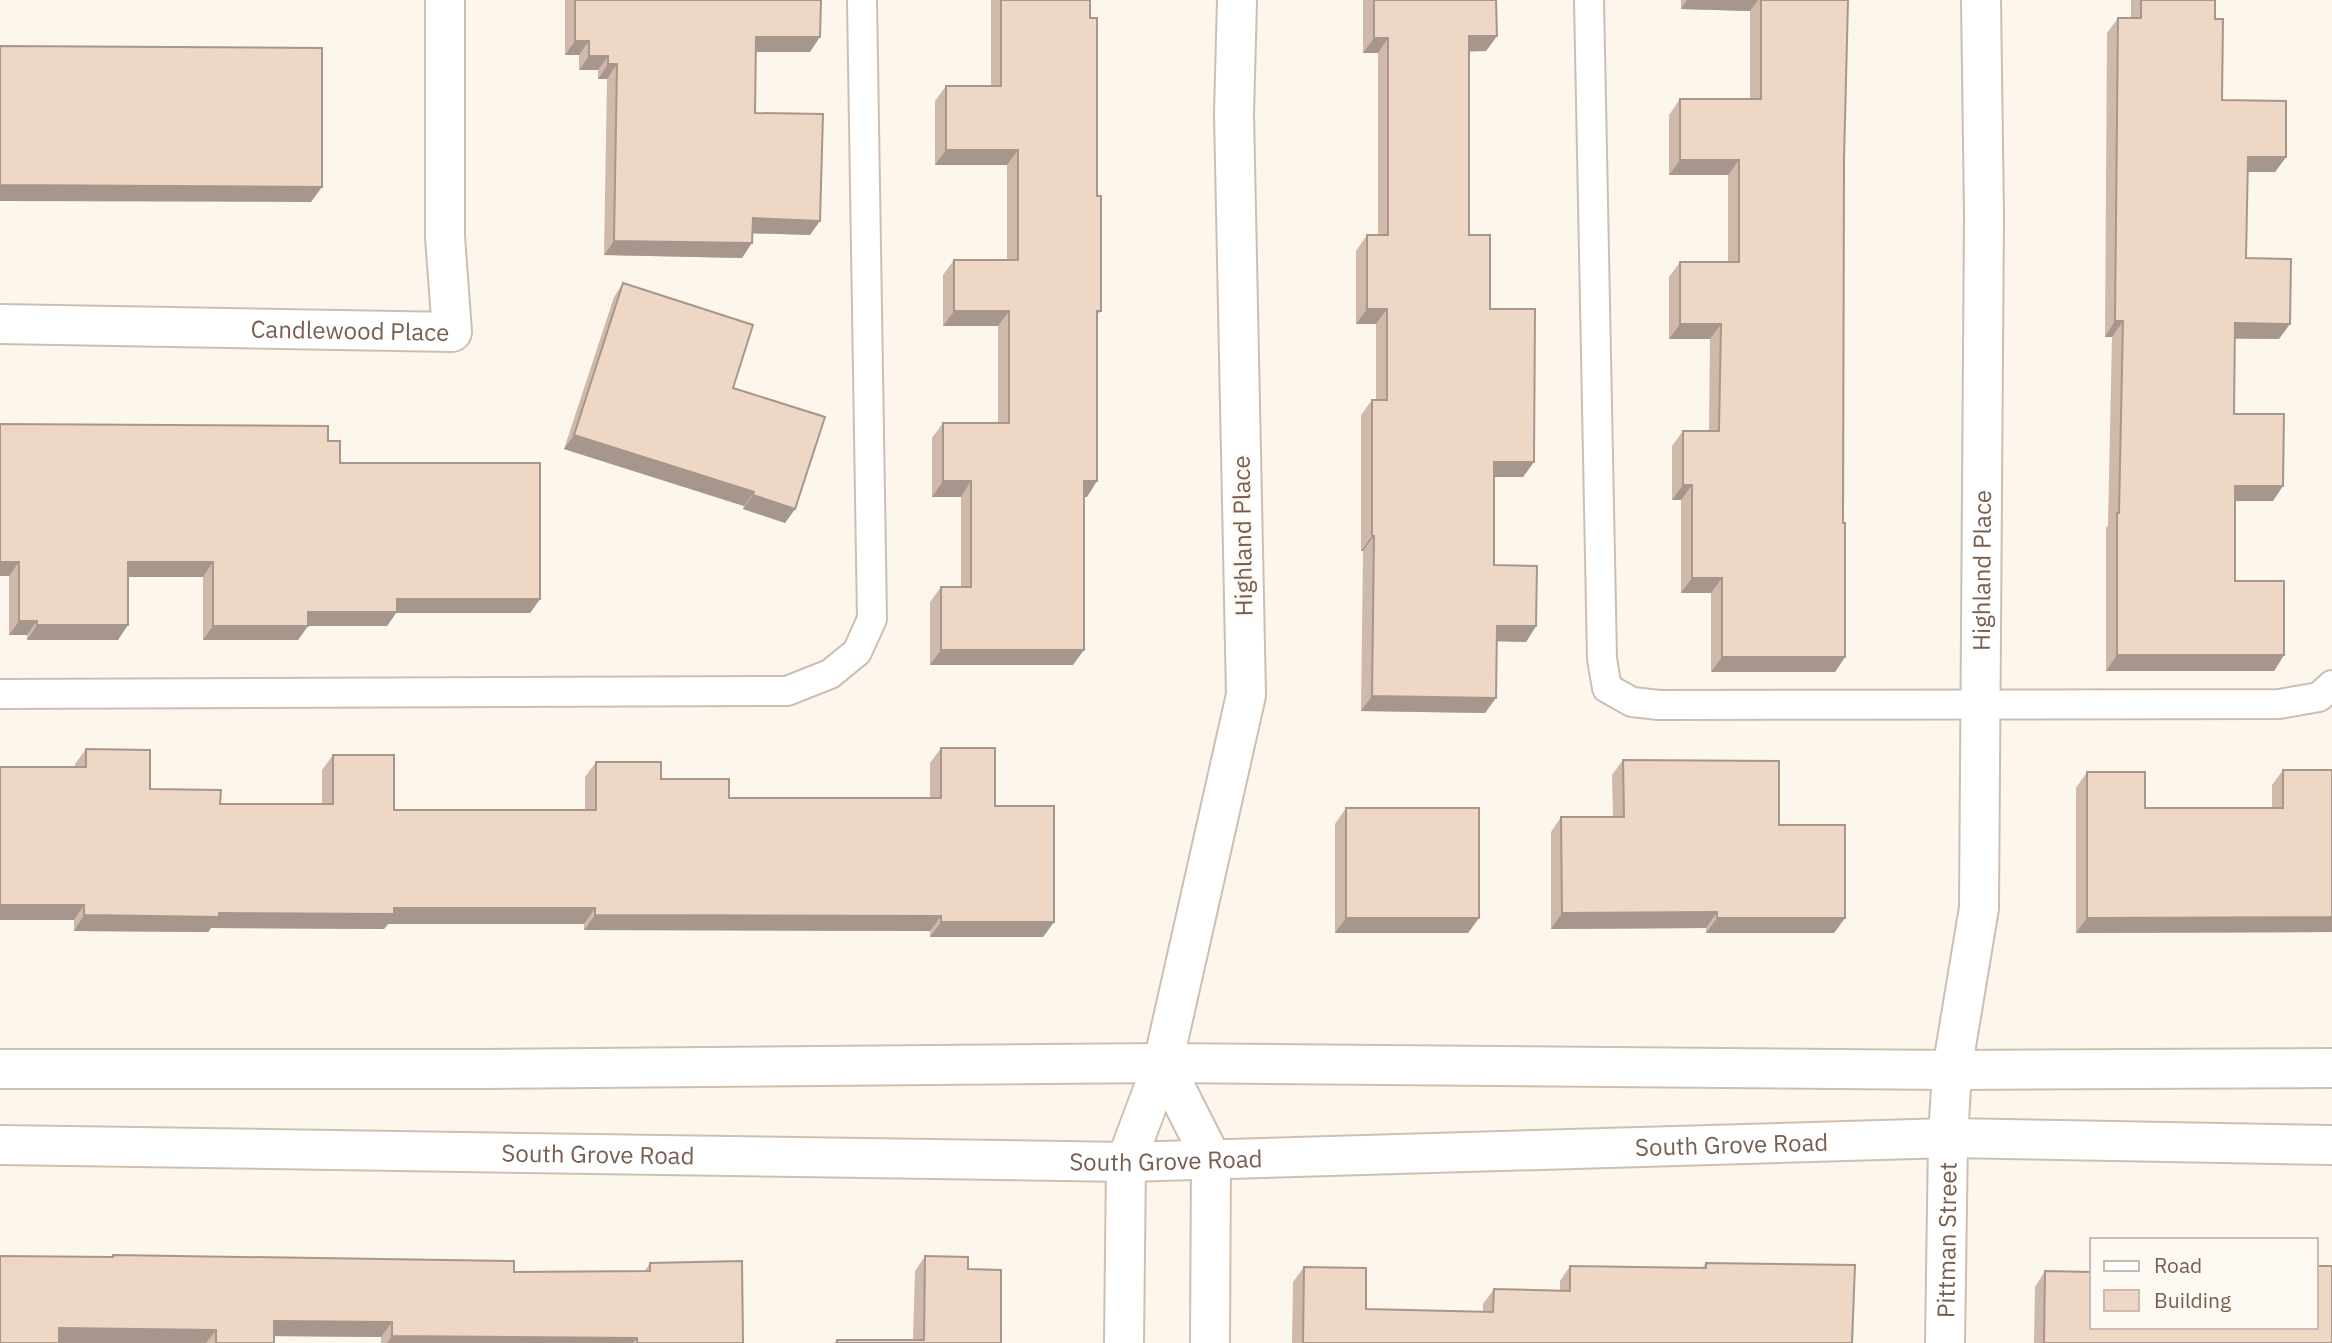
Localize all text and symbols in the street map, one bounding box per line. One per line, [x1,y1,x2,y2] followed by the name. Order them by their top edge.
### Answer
[250,312,450,348] street label: Candlewood Place
[1225,455,1259,617] street label: Highland Place
[1965,490,1998,651] street label: Highland Place
[1635,1126,1829,1163] street label: South Grove Road
[501,1137,695,1171] street label: South Grove Road
[1069,1142,1263,1178] street label: South Grove Road
[1929,1162,1964,1318] street label: Pittman Street
[2090,1238,2318,1329] legend
[2154,1251,2202,1279] text: Road
[2154,1286,2231,1314] text: Building

